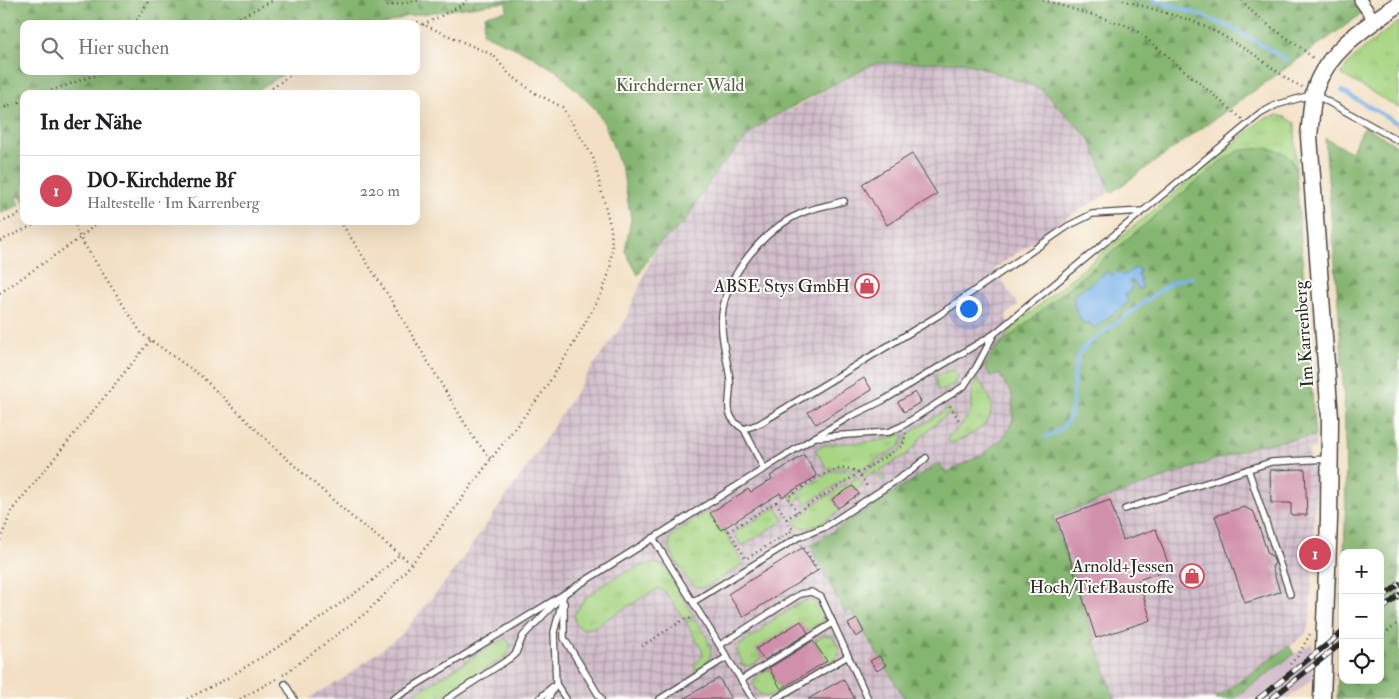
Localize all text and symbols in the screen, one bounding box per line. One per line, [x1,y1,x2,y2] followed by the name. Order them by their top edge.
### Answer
[20,20,420,75] search box
[38,34,66,62] icon: search
[78,36,169,60] text: Hier suchen
[616,74,744,97] park label: Kirchderner Wald
[40,109,142,136] text: In der Nähe
[87,169,234,193] text: DO-Kirchderne Bf
[53,181,59,201] text: 1
[360,181,400,201] text: 220 m
[87,193,260,213] text: Haltestelle · Im Karrenberg
[854,273,880,299] shop icon: ABSE Stys GmbH
[713,275,850,298] place label: ABSE Stys GmbH
[1289,279,1319,388] street label: Im Karrenberg
[956,296,982,322] your location
[1299,535,1331,573] pin: 1
[1339,549,1384,684] map controls
[1339,549,1384,594] button: +
[1030,555,1174,599] place label: Arnold+Jessen Hoch/TiefBaustoffe
[1179,563,1205,589] shop icon: Arnold+Jessen Hoch/TiefBaustoffe
[1339,594,1384,639] button: −
[1339,639,1384,684] button: locate

